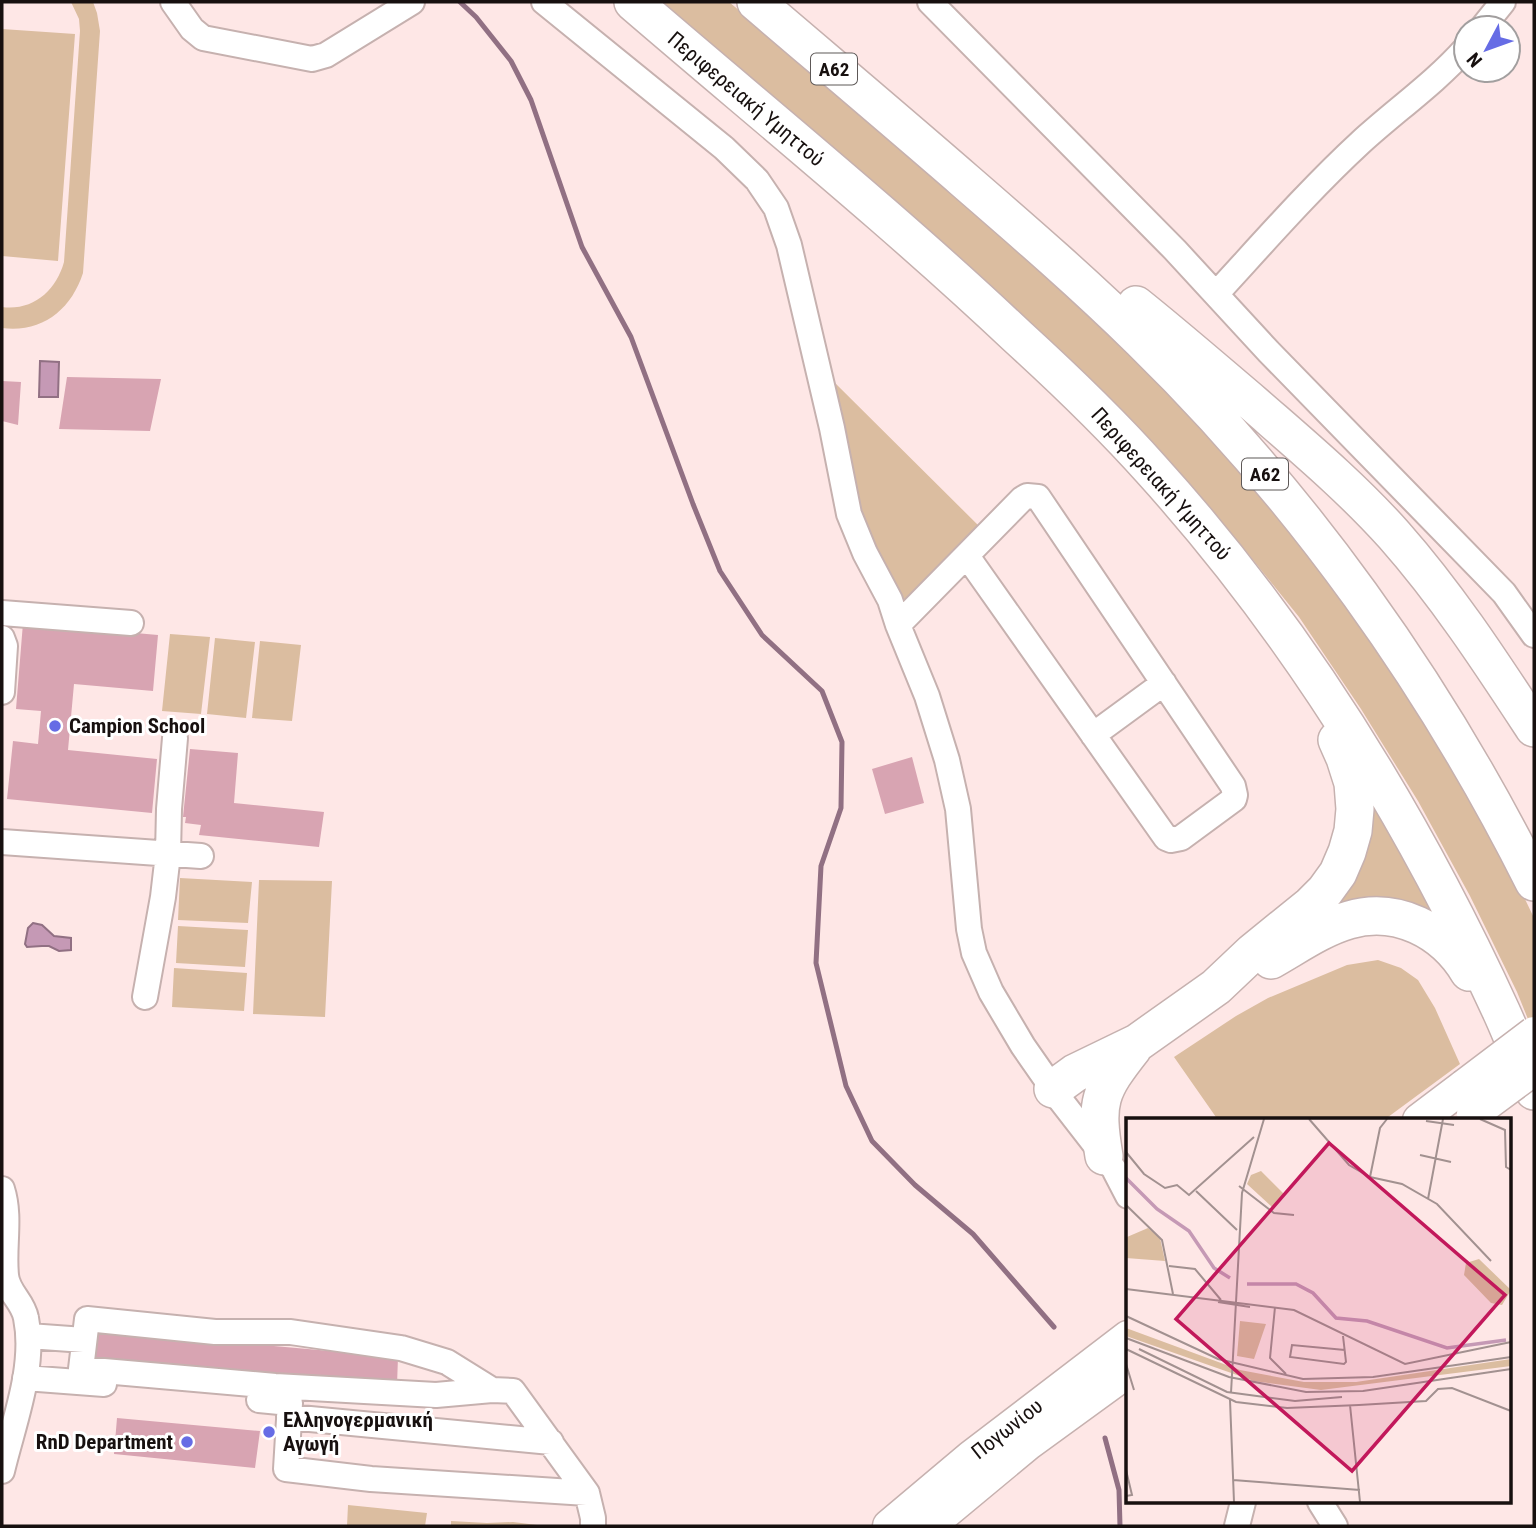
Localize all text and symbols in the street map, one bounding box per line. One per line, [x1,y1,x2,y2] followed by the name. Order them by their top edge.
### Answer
[1452,14,1522,84] north arrow
[663,27,829,171] street label: Περιφερειακή Υμηττού
[1462,48,1487,72] text: N
[811,54,857,85] road number: Α62
[1086,403,1236,565] street label: Περιφερειακή Υμηττού
[1242,458,1288,489] road number: Α62
[69,714,205,738] place label: Campion School
[47,718,63,734] marker: Campion School
[1126,1118,1512,1504] inset map
[967,1394,1047,1464] street label: Πογωνίου
[283,1408,433,1456] place label: Ελληνογερμανική Αγωγή
[261,1424,277,1440] marker: Ελληνογερμανική Αγωγή
[36,1430,173,1454] place label: RnD Department
[179,1434,195,1450] marker: RnD Department

